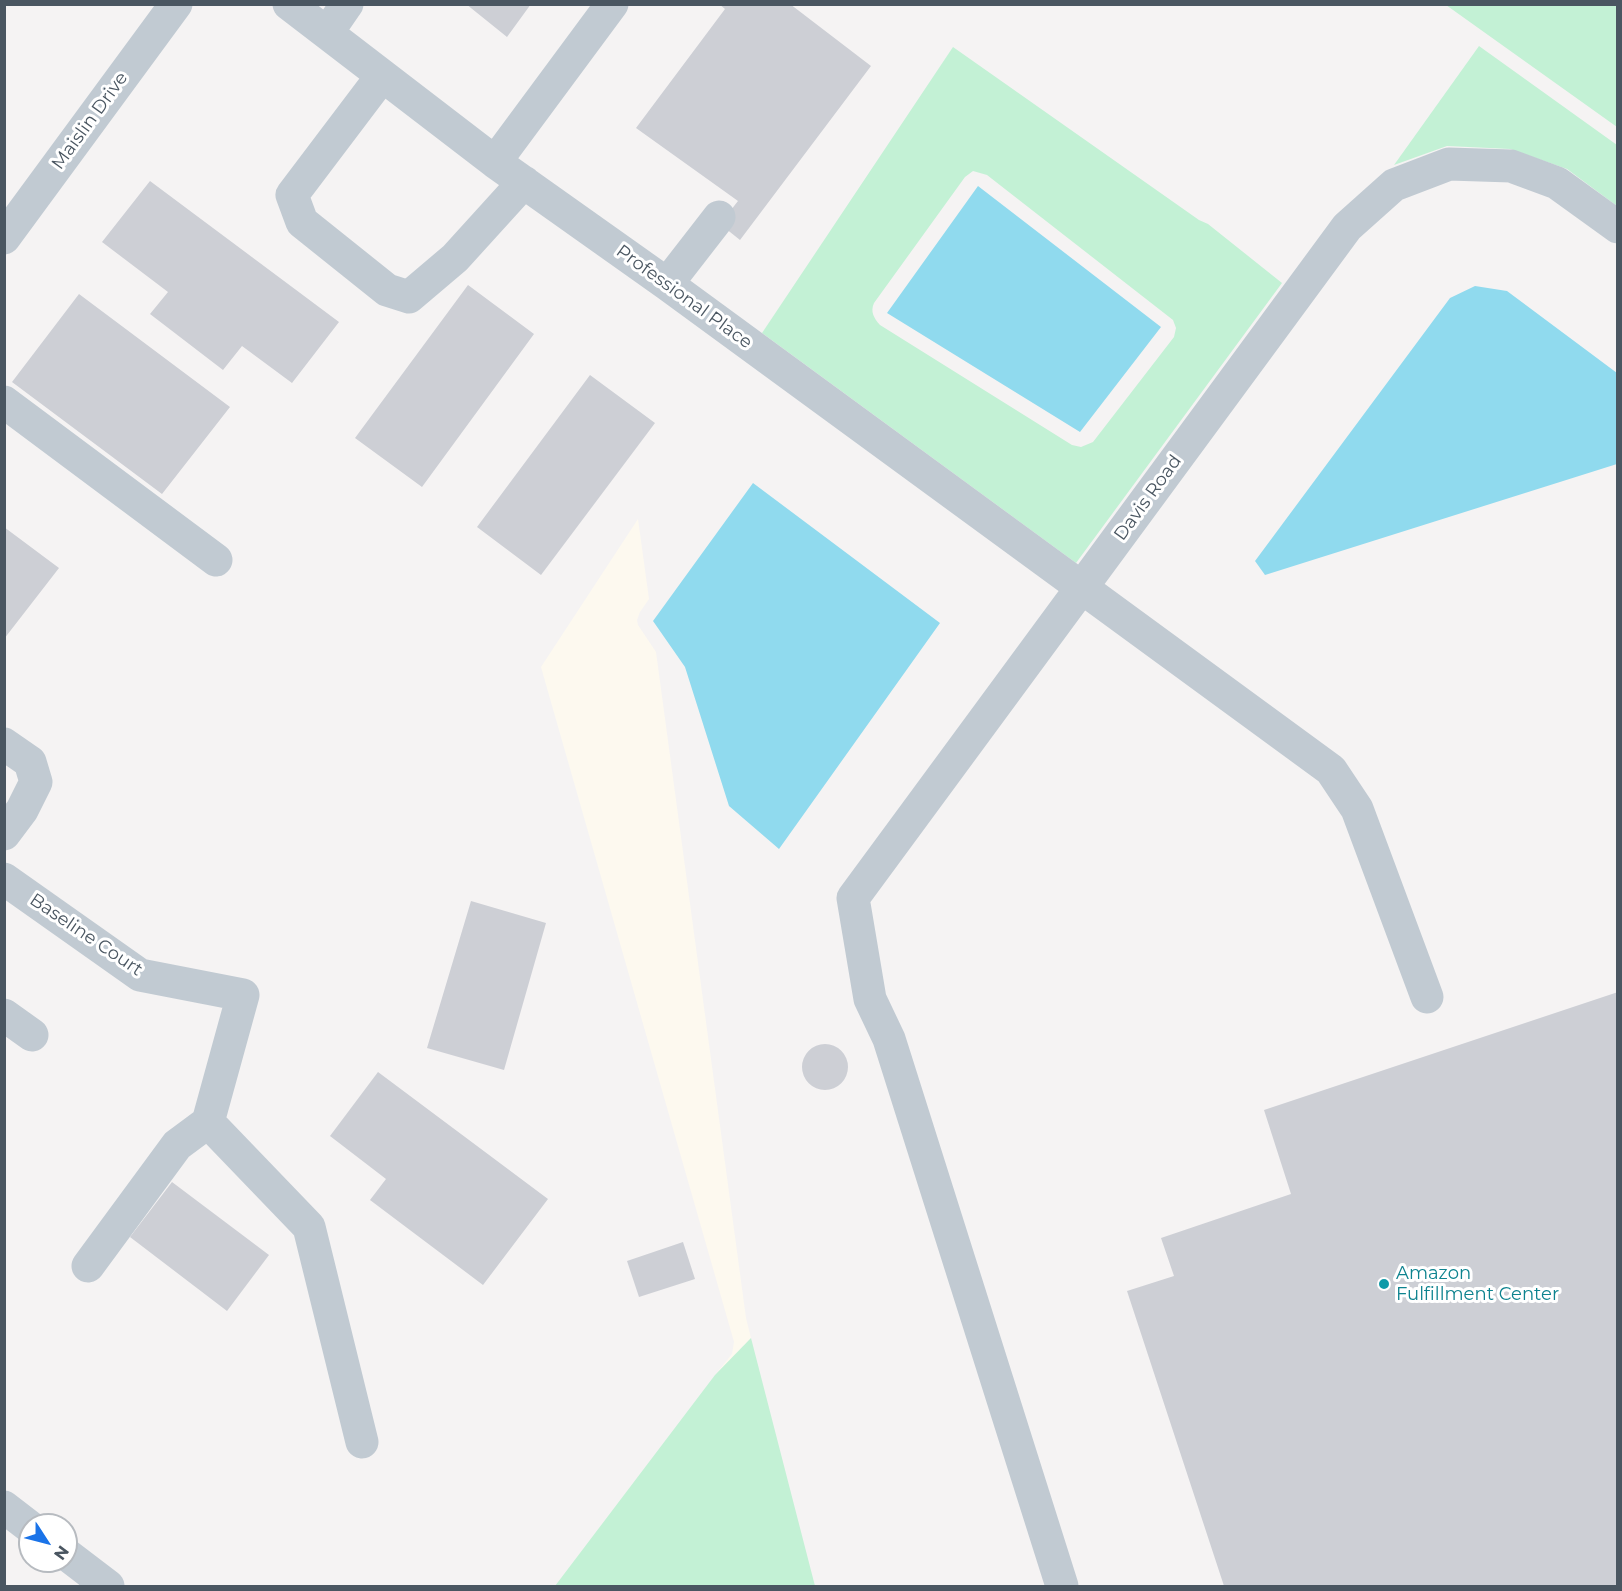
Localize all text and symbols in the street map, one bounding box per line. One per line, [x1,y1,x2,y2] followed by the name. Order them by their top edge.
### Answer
[47,68,133,174] street label: Maislin Drive
[612,240,756,354] street label: Professional Place
[1110,451,1186,545] street label: Davis Road
[25,889,147,981] street label: Baseline Court
[1396,1263,1559,1306] place label: Amazon Fulfillment Center
[1377,1277,1391,1291] marker: Amazon Fulfillment Center
[18,1513,78,1573] north arrow
[50,1542,73,1564] text: N

